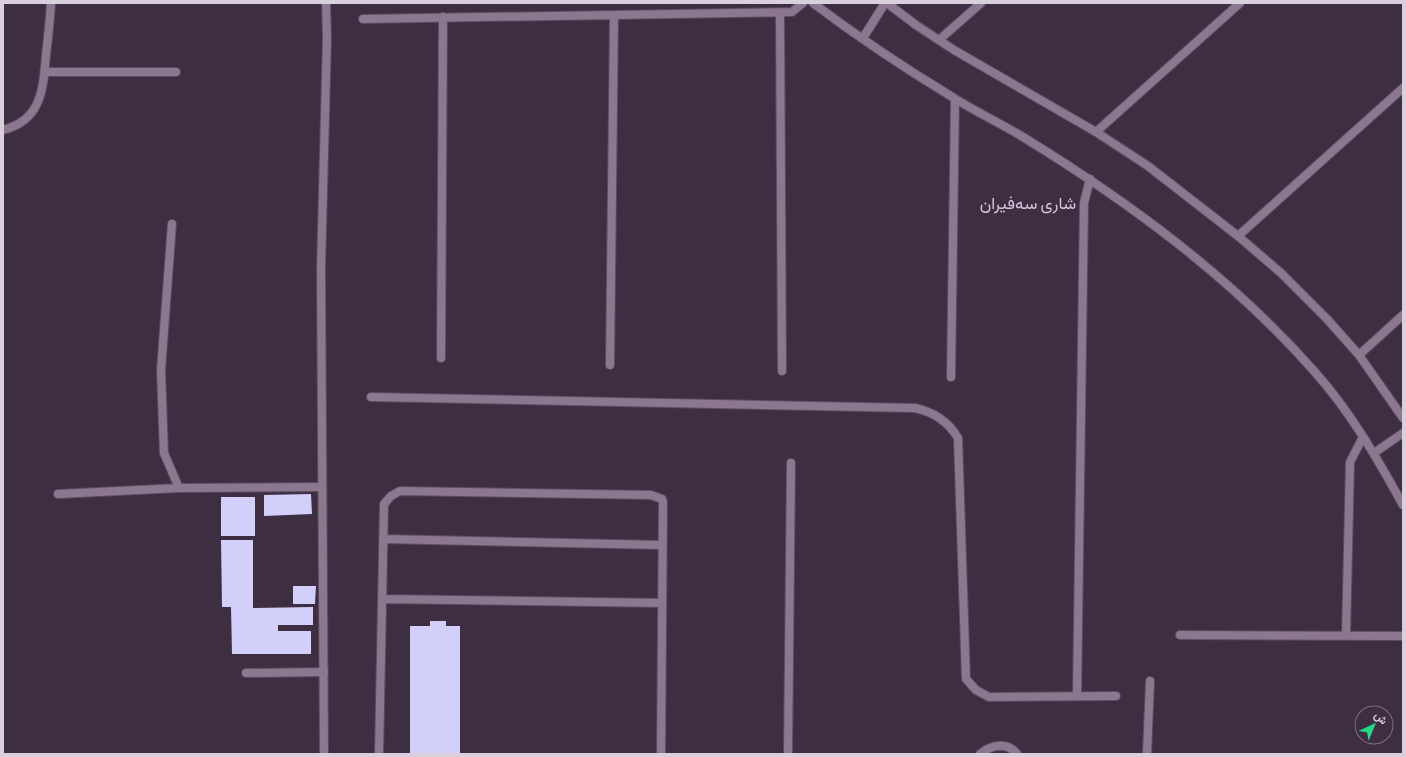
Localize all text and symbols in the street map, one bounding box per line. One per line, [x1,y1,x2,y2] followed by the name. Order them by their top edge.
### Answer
[980,192,1076,214] district label: شاری سەفیران
[1354,705,1394,745] north arrow
[1371,708,1391,727] text: ش

